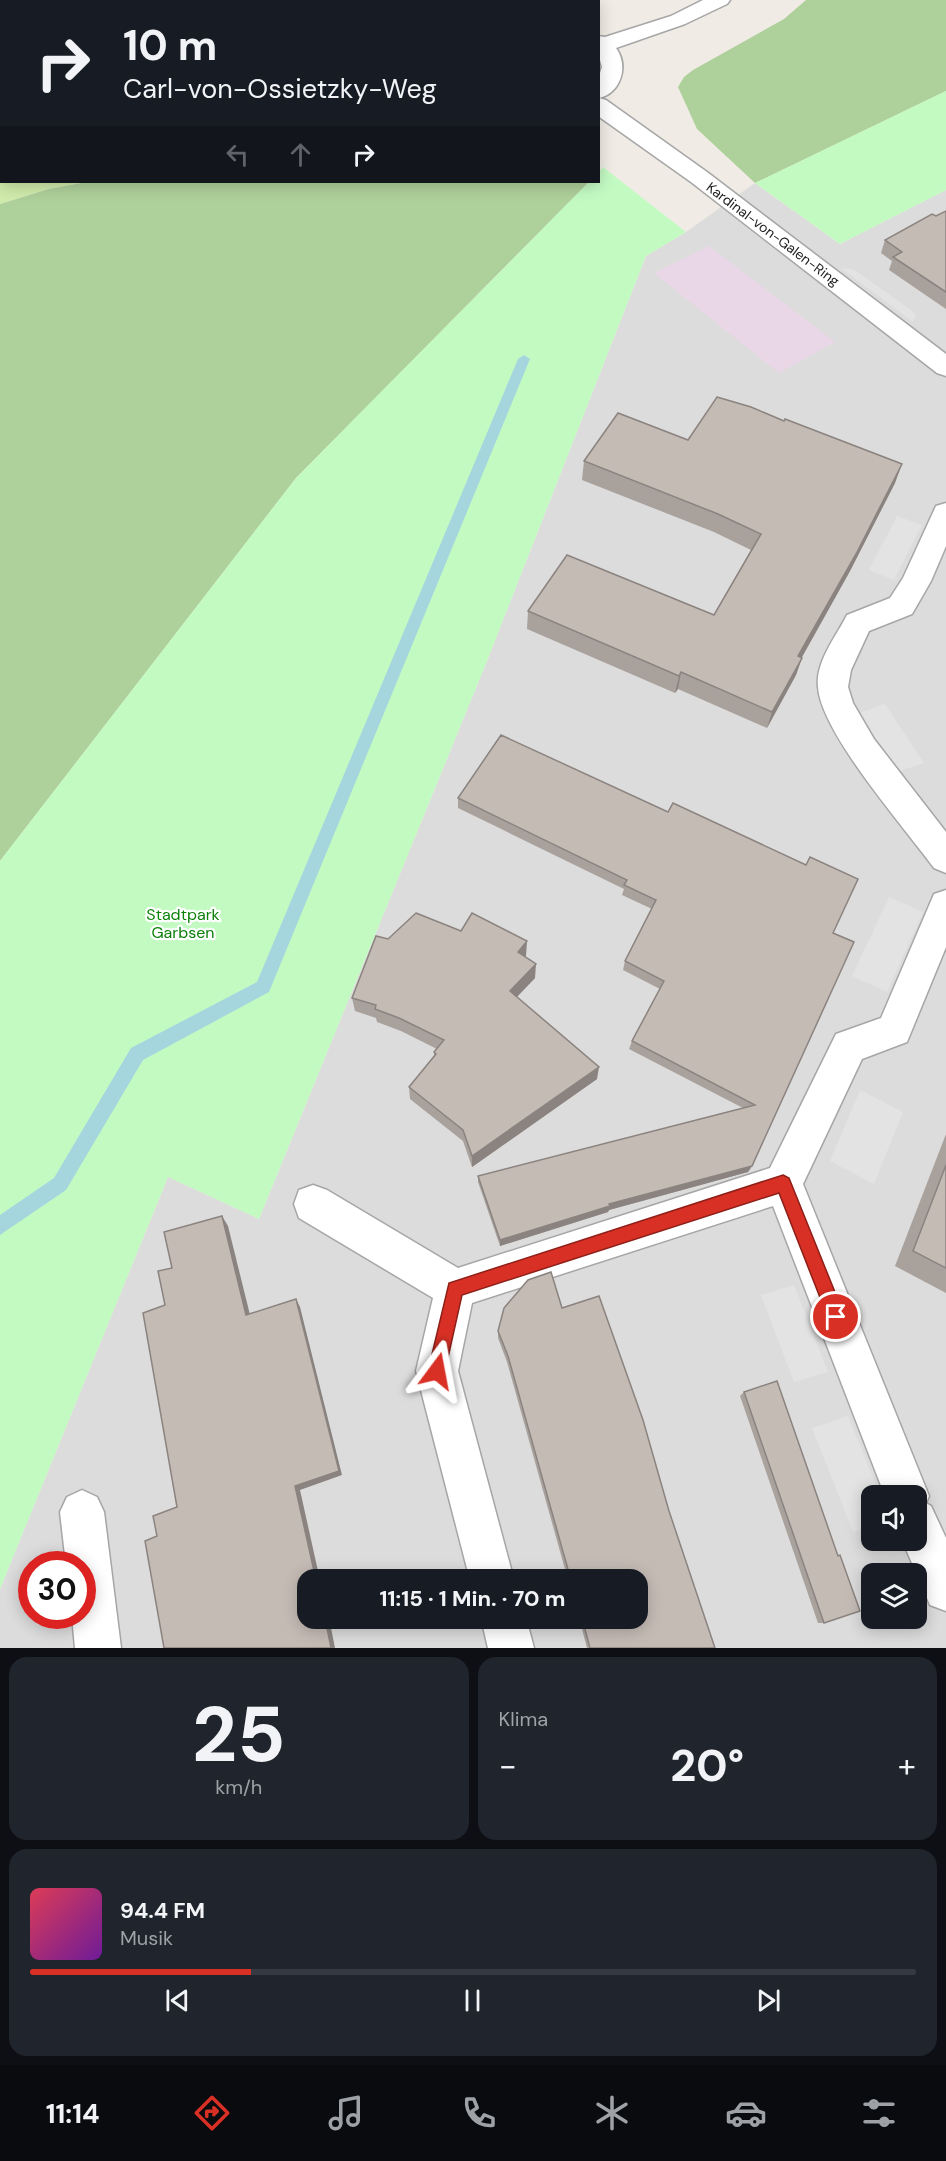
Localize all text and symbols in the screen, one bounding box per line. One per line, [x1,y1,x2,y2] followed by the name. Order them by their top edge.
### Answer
[123,18,217,73] text: 10 m
[24,24,102,102] icon: right
[123,71,437,106] text: Carl-von-Ossietzky-Weg
[221,138,254,171] icon: left
[284,138,317,171] icon: ahead
[347,138,380,171] icon: right
[703,178,843,290] street label: Kardinal-von-Galen-Ring
[146,904,220,943] park label: Stadtpark Garbsen
[810,1291,861,1342] pin
[819,1300,852,1333] icon: arrive
[405,1339,469,1403] position arrow
[861,1485,927,1629] map controls
[861,1485,927,1551] button: sound
[18,1551,96,1629] speed limit sign: 30
[861,1563,927,1629] button: layers
[380,1584,565,1613] text: 11:15 · 1 Min. · 70 m
[192,1684,286,1785] text: 25
[499,1706,548,1732] text: Klima
[670,1736,744,1795] text: 20°
[499,1744,517,1787] text: −
[898,1744,916,1787] text: +
[215,1774,262,1800] text: km/h
[120,1896,205,1925] text: 94.4 FM
[120,1925,173,1951] text: Musik
[161,1984,194,2017] icon: previous
[456,1984,489,2017] icon: pause
[752,1984,785,2017] icon: next
[191,2092,233,2134] icon: directions
[325,2092,367,2134] icon: music
[458,2092,500,2134] icon: phone
[591,2092,633,2134] icon: climate
[725,2092,767,2134] icon: car
[858,2092,900,2134] icon: filters
[46,2096,100,2131] text: 11:14

